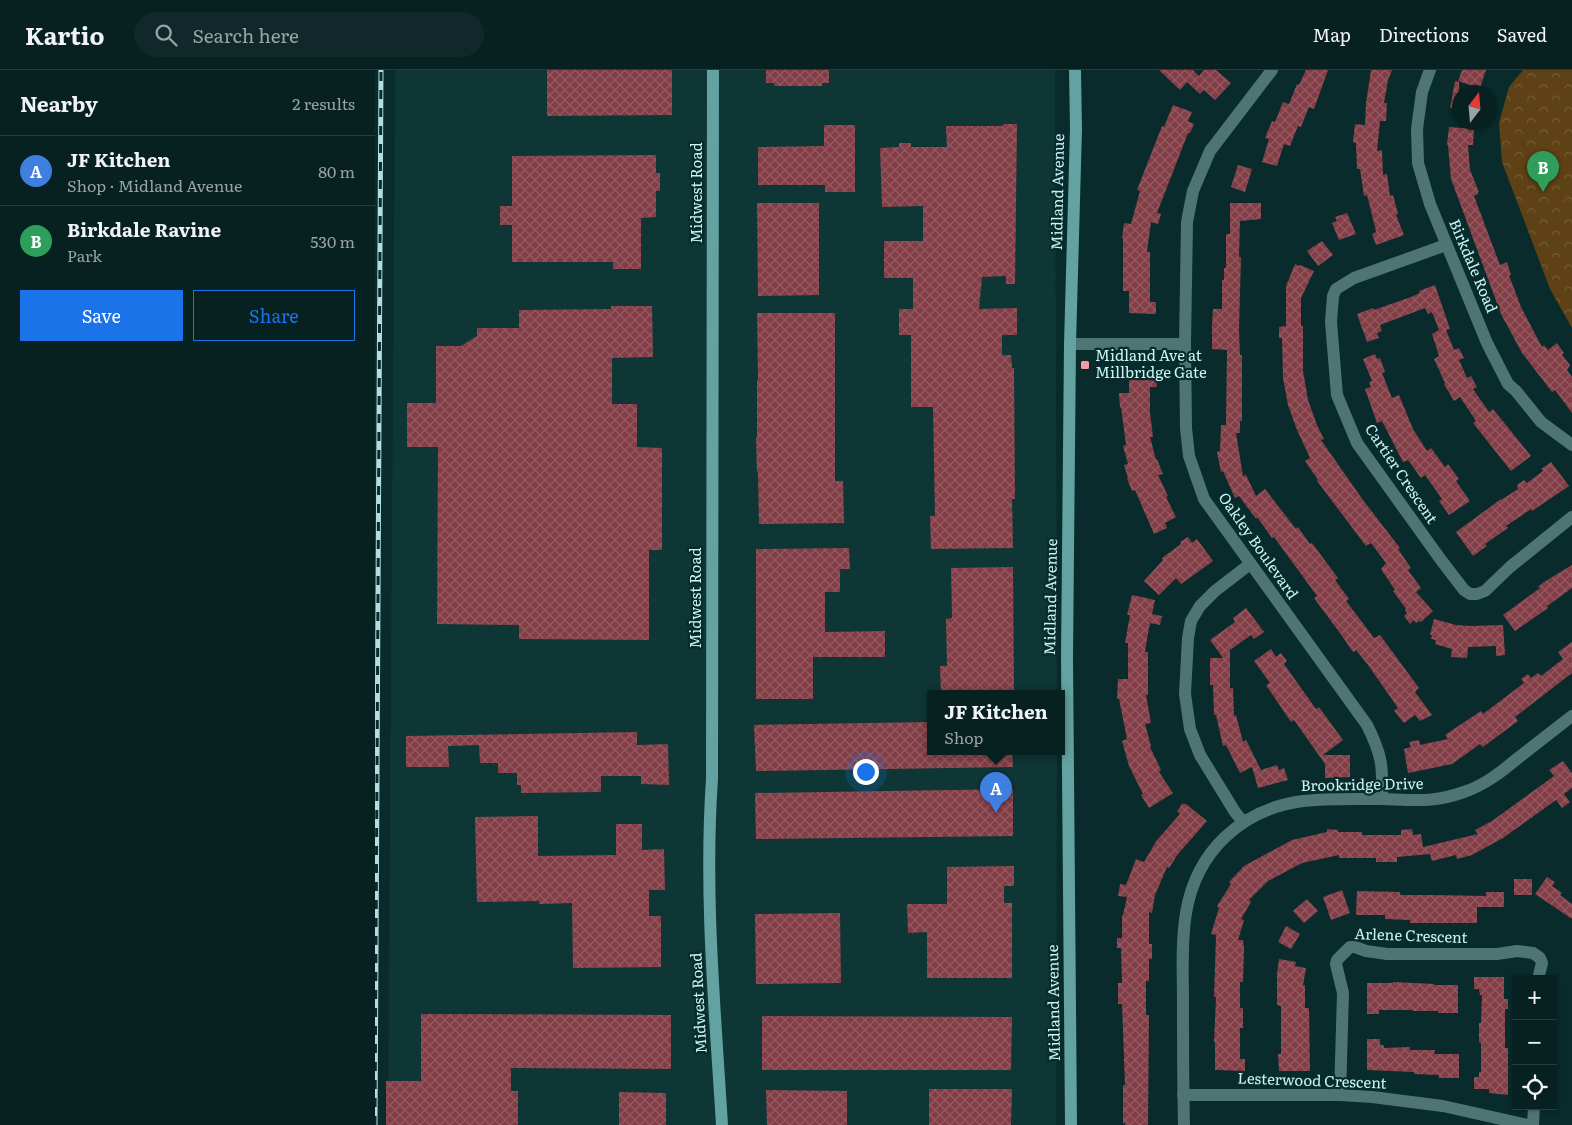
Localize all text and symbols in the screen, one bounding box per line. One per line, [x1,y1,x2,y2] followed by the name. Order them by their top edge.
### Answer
[134,12,484,57] search box
[25,17,104,52] text: Kartio
[152,21,180,49] icon: search
[192,21,299,49] text: Search here
[1313,21,1351,48] text: Map
[1379,21,1469,48] text: Directions
[1497,21,1547,48] text: Saved
[1452,85,1497,130] north arrow
[20,87,98,118] text: Nearby
[292,91,355,115] text: 2 results
[1044,133,1069,251] street label: Midland Avenue
[684,142,707,244] street label: Midwest Road
[67,145,170,173] text: JF Kitchen
[1527,151,1559,192] pin: B
[30,159,42,183] text: A
[318,159,355,183] text: 80 m
[67,173,242,197] text: Shop · Midland Avenue
[67,215,221,243] text: Birkdale Ravine
[1444,215,1505,316] street label: Birkdale Road
[30,229,42,253] text: B
[310,229,355,253] text: 530 m
[67,243,102,267] text: Park
[20,290,183,341] button: Save
[193,290,355,341] button: Share
[1095,343,1207,383] place label: Midland Ave at Millbridge Gate
[1079,359,1091,371] marker: Midland Ave at Millbridge Gate
[1360,418,1444,528] street label: Cartier Crescent
[1214,487,1305,603] street label: Oakley Boulevard
[1037,538,1062,656] street label: Midland Avenue
[683,547,706,649] street label: Midwest Road
[927,690,1065,755] popup
[944,697,1048,725] text: JF Kitchen
[944,725,983,749] text: Shop
[853,759,879,785] your location
[1300,771,1424,796] street label: Brookridge Drive
[980,772,1012,813] pin: A
[1354,921,1468,948] street label: Arlene Crescent
[1040,944,1065,1062] street label: Midland Avenue
[683,952,712,1054] street label: Midwest Road
[1512,975,1557,1110] map controls
[1512,975,1557,1020] button: +
[1512,1020,1557,1065] button: −
[1237,1065,1387,1094] street label: Lesterwood Crescent
[1512,1065,1557,1110] button: locate

